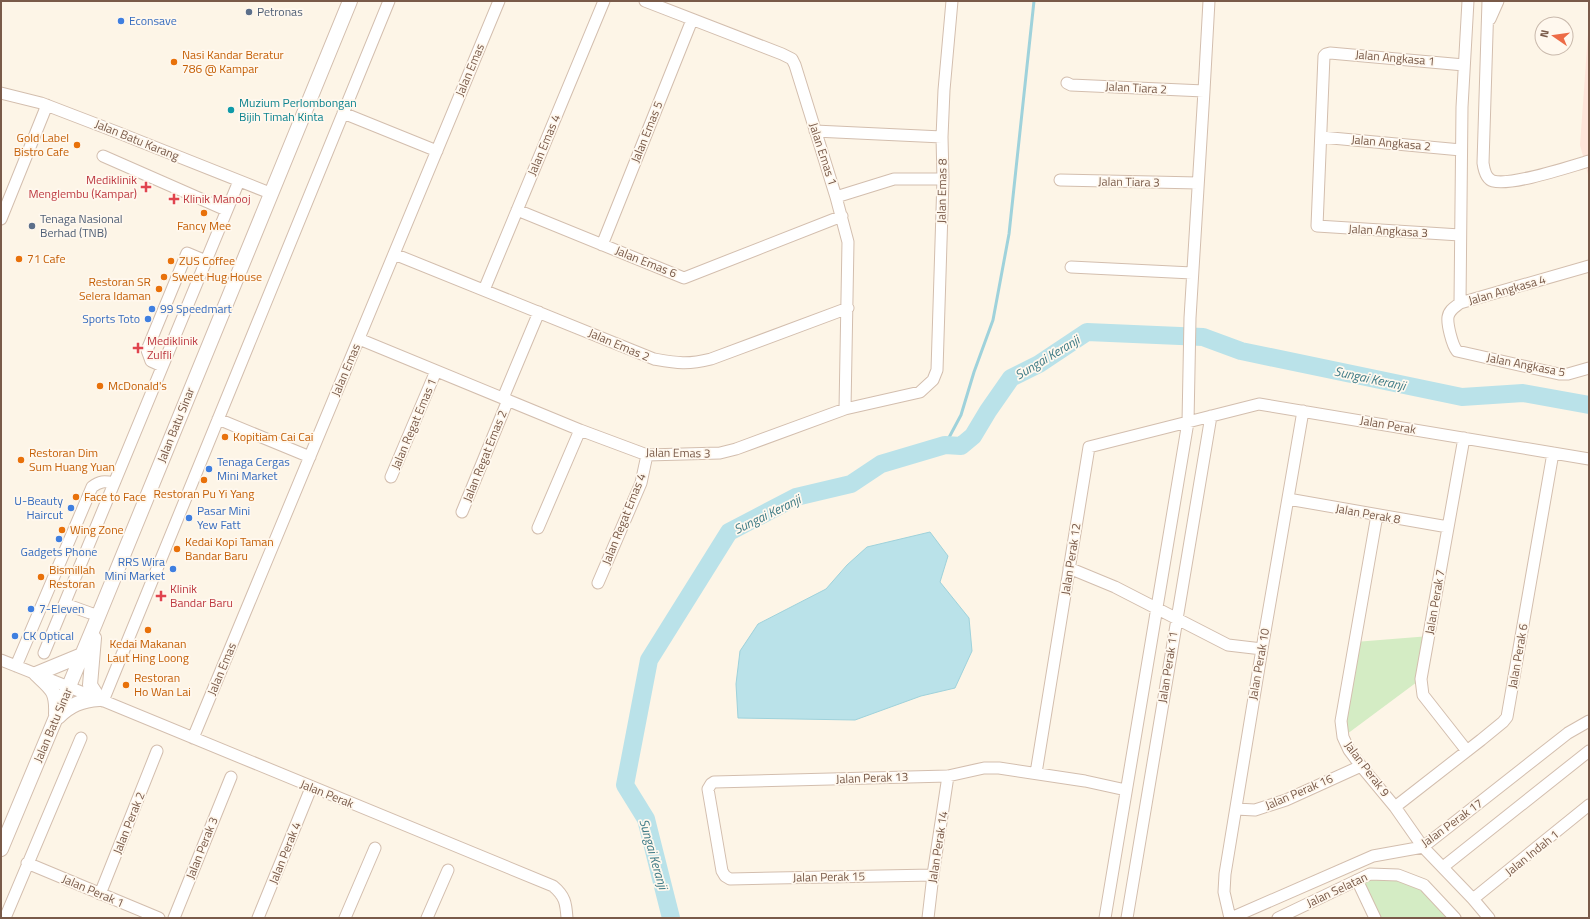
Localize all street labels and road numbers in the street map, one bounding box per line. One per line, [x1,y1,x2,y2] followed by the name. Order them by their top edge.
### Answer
[450,40,489,99] street label: Jalan Emas
[1354,45,1436,70] street label: Jalan Angkasa 1
[1105,76,1167,99] street label: Jalan Tiara 2
[626,98,668,165] street label: Jalan Emas 5
[522,111,565,178] street label: Jalan Emas 4
[92,114,182,165] street label: Jalan Batu Karang
[804,120,843,188] street label: Jalan Emas 1
[1350,130,1432,155] street label: Jalan Angkasa 2
[931,158,952,224] street label: Jalan Emas 8
[1098,171,1160,192] street label: Jalan Tiara 3
[1348,219,1428,242] street label: Jalan Angkasa 3
[613,241,680,283] street label: Jalan Emas 6
[1466,269,1548,310] street label: Jalan Angkasa 4
[586,323,653,366] street label: Jalan Emas 2
[326,340,365,399] street label: Jalan Emas
[1485,348,1567,381] street label: Jalan Angkasa 5
[386,375,441,472] street label: Jalan Regat Emas 1
[152,384,199,465] street label: Jalan Batu Sinar
[457,407,512,505] street label: Jalan Regat Emas 2
[1359,410,1418,439] street label: Jalan Perak
[645,442,711,463] street label: Jalan Emas 3
[596,470,651,568] street label: Jalan Regat Emas 4
[1334,498,1402,529] street label: Jalan Perak 8
[1055,522,1086,596] street label: Jalan Perak 12
[1419,568,1450,636] street label: Jalan Perak 7
[1502,622,1533,690] street label: Jalan Perak 6
[1243,626,1274,701] street label: Jalan Perak 10
[1152,630,1183,704] street label: Jalan Perak 11
[202,639,241,698] street label: Jalan Emas
[28,684,77,765] street label: Jalan Batu Sinar
[1340,737,1395,801] street label: Jalan Perak 9
[835,767,909,788] street label: Jalan Perak 13
[1262,769,1336,814] street label: Jalan Perak 16
[297,774,357,813] street label: Jalan Perak
[107,789,150,857] street label: Jalan Perak 2
[1417,794,1487,852] street label: Jalan Perak 17
[922,809,953,884] street label: Jalan Perak 14
[180,814,223,882] street label: Jalan Perak 3
[263,819,306,887] street label: Jalan Perak 4
[1500,825,1563,880] street label: Jalan Indah 1
[793,866,866,887] street label: Jalan Perak 15
[1303,867,1370,912] street label: Jalan Selatan
[59,869,127,912] street label: Jalan Perak 1

